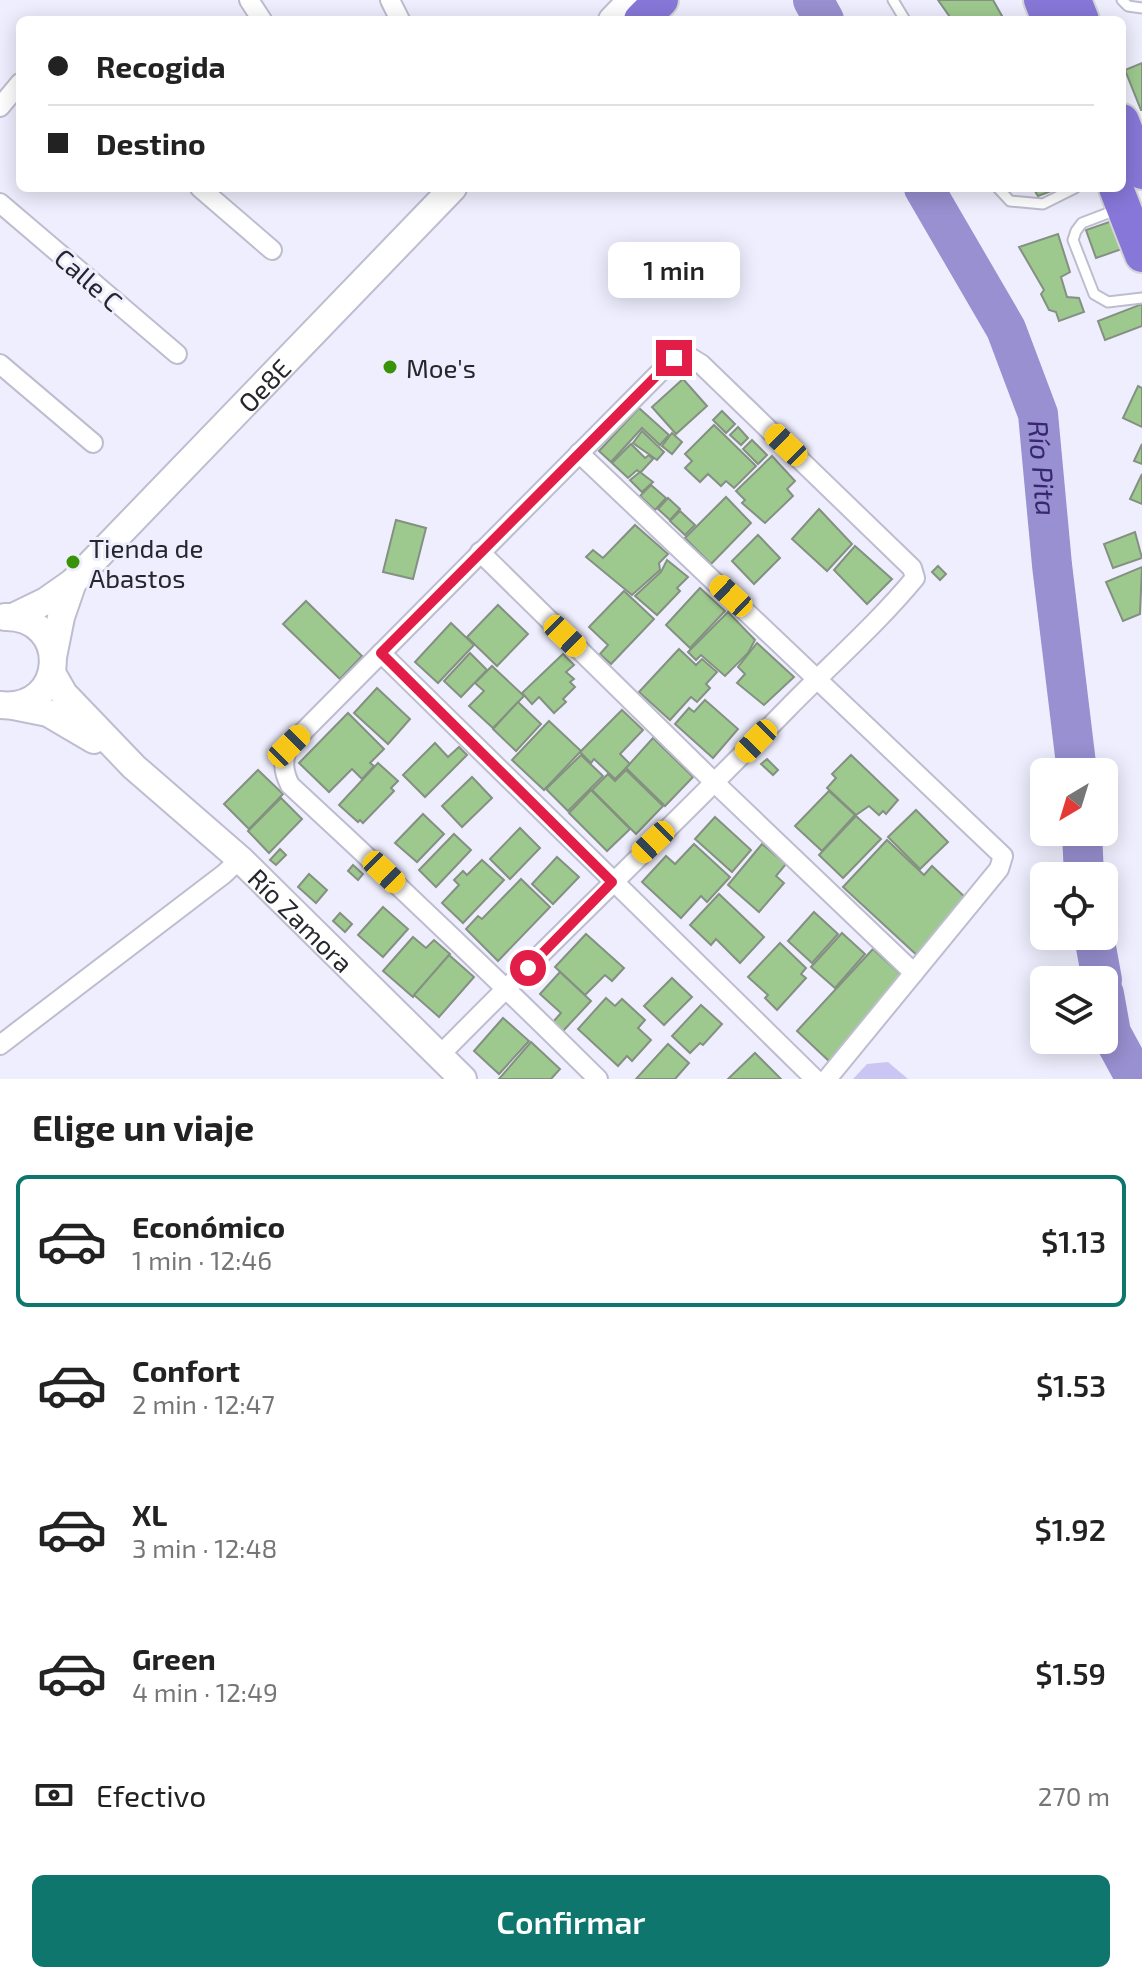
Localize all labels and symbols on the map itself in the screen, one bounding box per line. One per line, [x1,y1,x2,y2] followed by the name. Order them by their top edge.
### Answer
[49,241,129,317] street label: Calle C
[608,242,740,298] callout: 1 min
[656,340,692,376] route end
[231,352,296,418] street label: Oe8E
[406,352,476,383] place label: Moe's
[381,358,399,376] marker: Moe's
[1022,418,1064,517] water label: Río Pita
[760,420,812,470] car
[89,532,203,593] place label: Tienda de Abastos
[64,553,82,571] marker: Tienda de Abastos
[705,571,757,621] car
[539,611,591,661] car
[731,715,781,767] car
[264,721,314,771] car
[1030,758,1118,846] north arrow
[627,817,679,867] car
[358,847,410,897] car
[243,861,360,978] street label: Río Zamora
[510,950,546,986] route start

